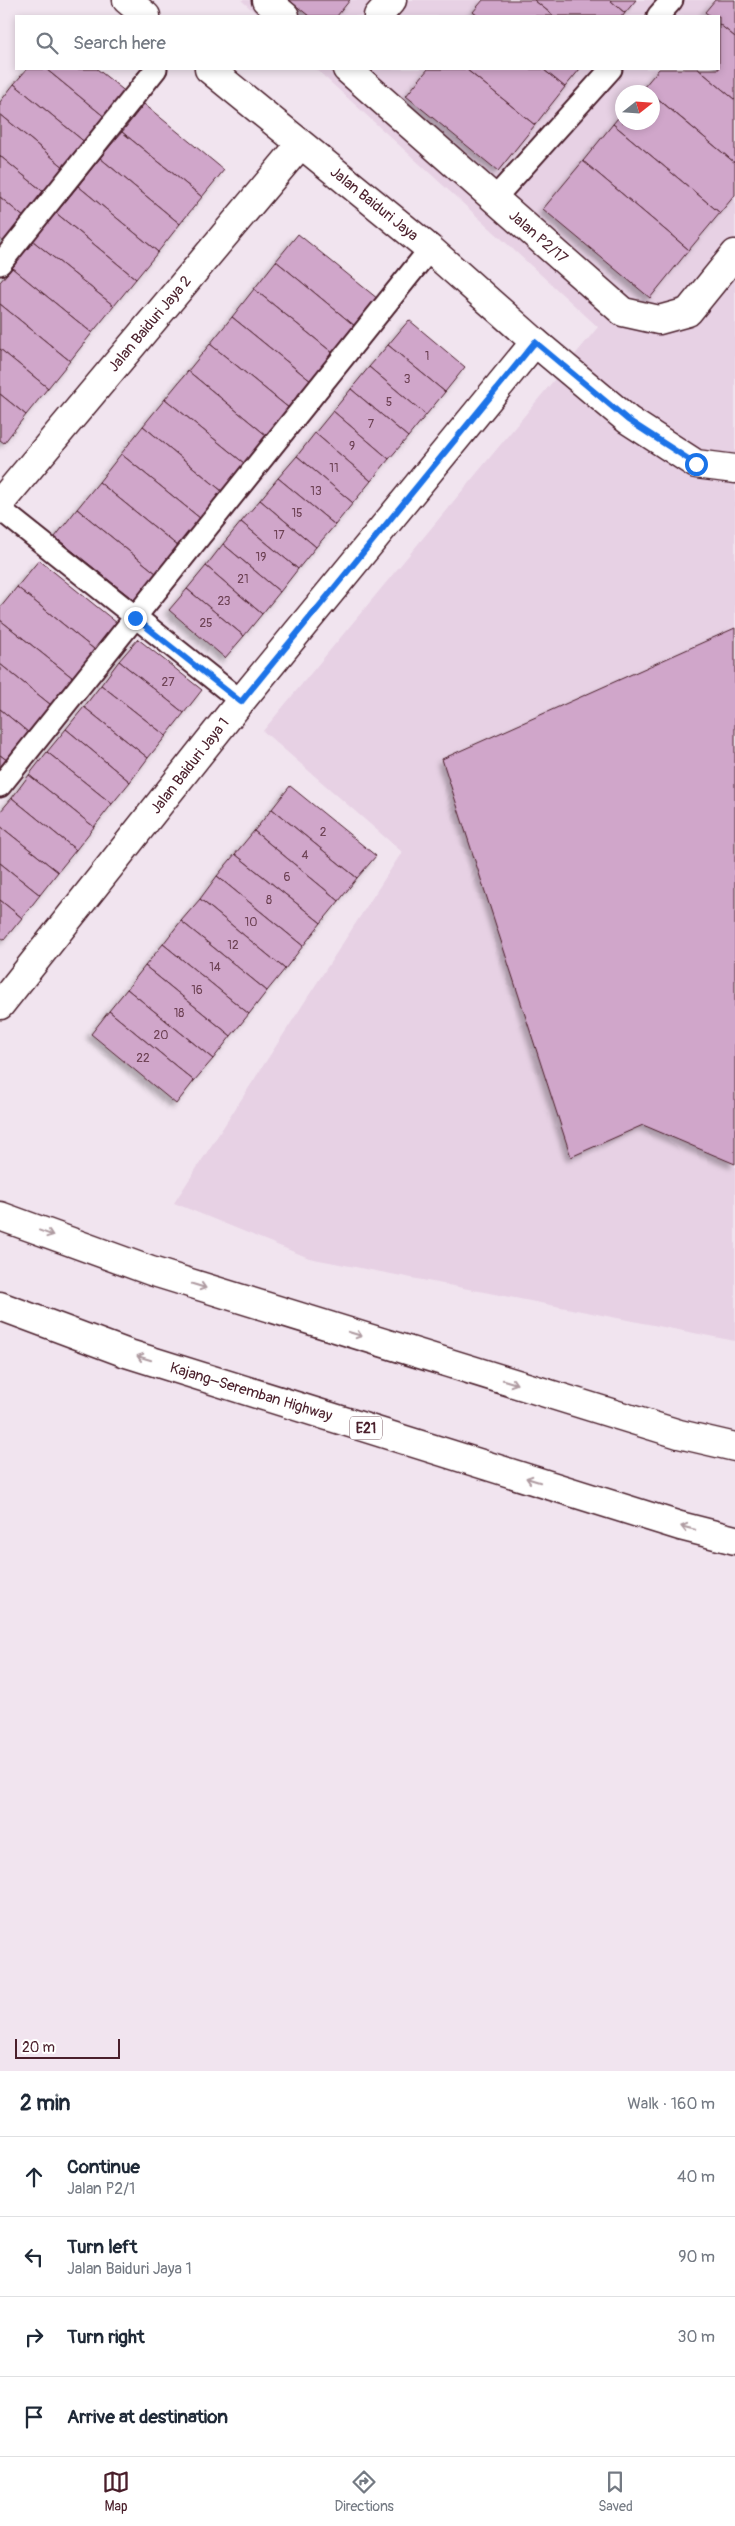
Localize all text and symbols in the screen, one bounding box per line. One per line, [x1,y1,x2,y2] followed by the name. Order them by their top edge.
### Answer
[15,15,720,70] search box
[33,29,61,57] icon: search
[73,31,166,55] text: Search here
[615,85,660,130] north arrow
[326,163,422,245] street label: Jalan Baiduri Jaya
[505,206,571,268] street label: Jalan P2/17
[104,272,196,376] street label: Jalan Baiduri Jaya 2
[425,349,429,364] house number: 1
[404,372,411,387] house number: 3
[386,395,392,410] house number: 5
[368,417,375,432] house number: 7
[349,439,355,454] house number: 9
[685,453,708,476] route start
[329,461,339,476] house number: 11
[310,484,322,499] house number: 13
[291,506,303,521] house number: 15
[273,528,285,543] house number: 17
[256,550,266,565] house number: 19
[237,572,249,587] house number: 21
[217,594,231,609] house number: 23
[124,607,147,630] route end
[199,616,213,631] house number: 25
[161,675,175,690] house number: 27
[147,714,233,818] street label: Jalan Baiduri Jaya 1
[320,825,327,840] house number: 2
[302,848,309,863] house number: 4
[284,870,291,885] house number: 6
[266,893,272,908] house number: 8
[245,915,257,930] house number: 10
[227,938,239,953] house number: 12
[209,960,221,975] house number: 14
[191,983,203,998] house number: 16
[174,1006,184,1021] house number: 18
[154,1028,168,1043] house number: 20
[136,1051,150,1066] house number: 22
[38,1229,53,1238] one-way arrow
[191,1281,207,1291] one-way arrow
[346,1329,362,1339] one-way arrow
[136,1353,152,1363] one-way arrow
[168,1358,335,1426] street label: Kajang–Seremban Highway
[502,1377,518,1387] one-way arrow
[350,1416,382,1440] road number: E21
[525,1474,541,1484] one-way arrow
[680,1522,696,1532] one-way arrow
[15,2036,120,2059] scale bar
[22,2039,55,2056] text: 20 m
[20,2090,70,2117] text: 2 min
[627,2094,715,2114] text: Walk · 160 m
[67,2155,140,2179] text: Continue
[20,2163,48,2191] icon: ahead
[677,2167,715,2187] text: 40 m
[67,2179,135,2199] text: Jalan P2/1
[67,2235,137,2259] text: Turn left
[20,2243,48,2271] icon: left
[678,2247,715,2267] text: 90 m
[67,2259,192,2279] text: Jalan Baiduri Jaya 1
[20,2323,48,2351] icon: right
[67,2325,145,2349] text: Turn right
[677,2327,715,2347] text: 30 m
[20,2403,48,2431] icon: arrive
[67,2405,228,2429] text: Arrive at destination
[102,2468,130,2515] tab: Map
[334,2468,394,2515] tab: Directions
[598,2468,633,2515] tab: Saved

